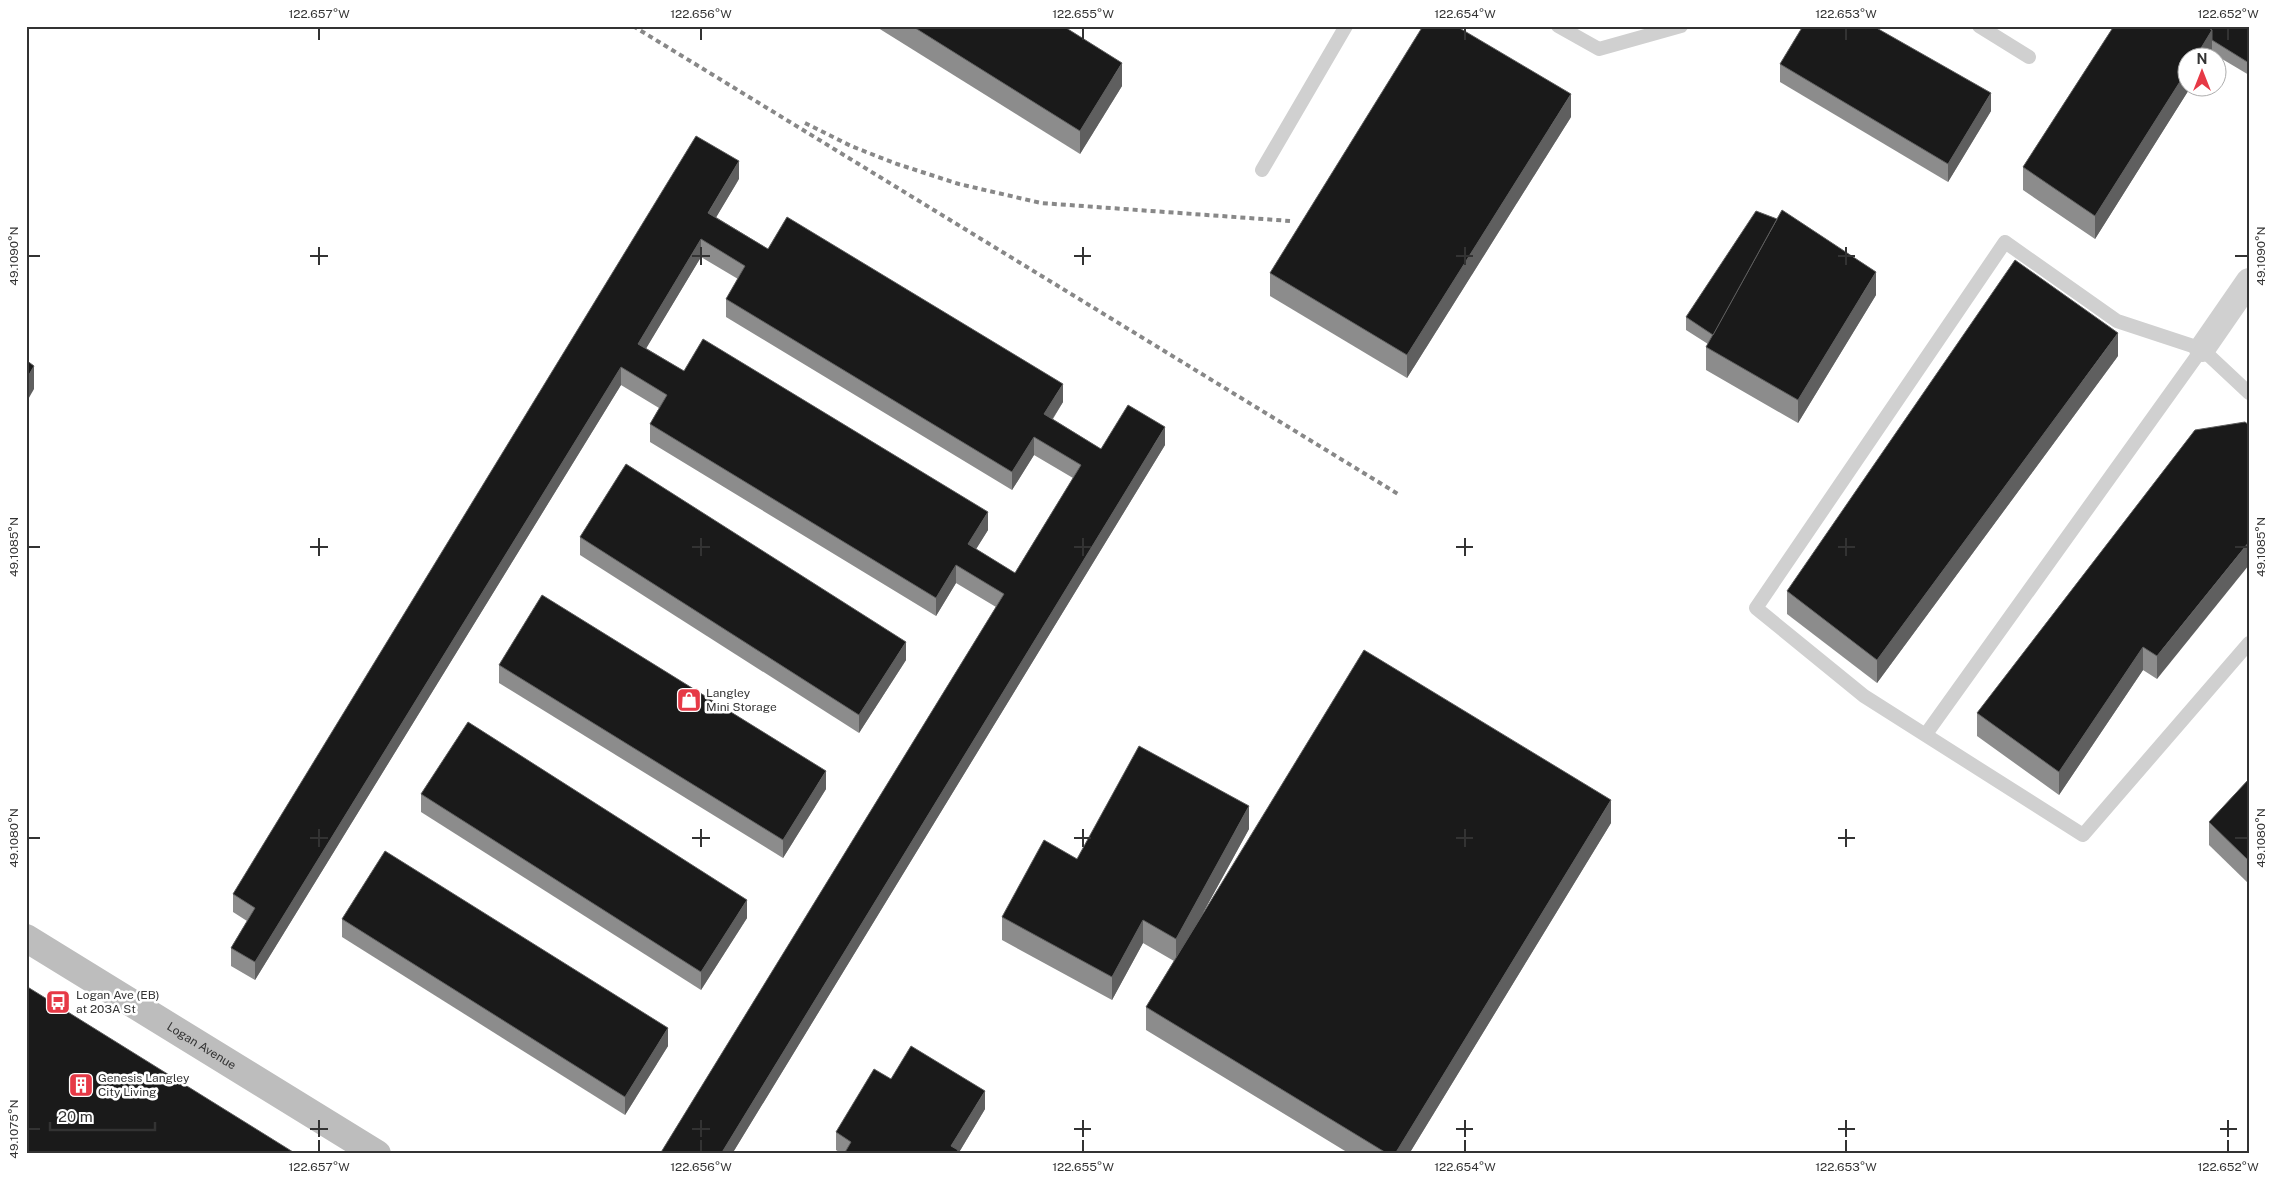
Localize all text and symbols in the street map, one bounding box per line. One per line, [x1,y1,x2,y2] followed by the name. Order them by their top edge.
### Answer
[288,7,350,21] text: 122.657°W
[670,7,732,21] text: 122.656°W
[1052,7,1114,21] text: 122.655°W
[1434,7,1496,21] text: 122.654°W
[1815,7,1877,21] text: 122.653°W
[2197,7,2259,21] text: 122.652°W
[2178,48,2228,98] north arrow
[2197,51,2207,67] text: N
[7,226,21,286] text: 49.1090°N
[2254,226,2268,286] text: 49.1090°N
[7,517,21,577] text: 49.1085°N
[2254,517,2268,577] text: 49.1085°N
[706,686,777,714] place label: Langley Mini Storage
[676,687,702,713] shop icon: Langley Mini Storage
[7,808,21,868] text: 49.1080°N
[2254,808,2268,868] text: 49.1080°N
[76,988,159,1016] place label: Logan Ave (EB) at 203A St
[45,989,71,1015] bus stop icon: Logan Ave (EB) at 203A St
[164,1019,239,1073] street label: Logan Avenue
[98,1071,190,1099] place label: Genesis Langley City Living
[68,1072,94,1098] building icon: Genesis Langley City Living
[7,1099,21,1159] text: 49.1075°N
[50,1100,155,1132] scale bar
[58,1108,93,1125] text: 20 m
[288,1160,350,1174] text: 122.657°W
[670,1160,732,1174] text: 122.656°W
[1052,1160,1114,1174] text: 122.655°W
[1434,1160,1496,1174] text: 122.654°W
[1815,1160,1877,1174] text: 122.653°W
[2197,1160,2259,1174] text: 122.652°W

